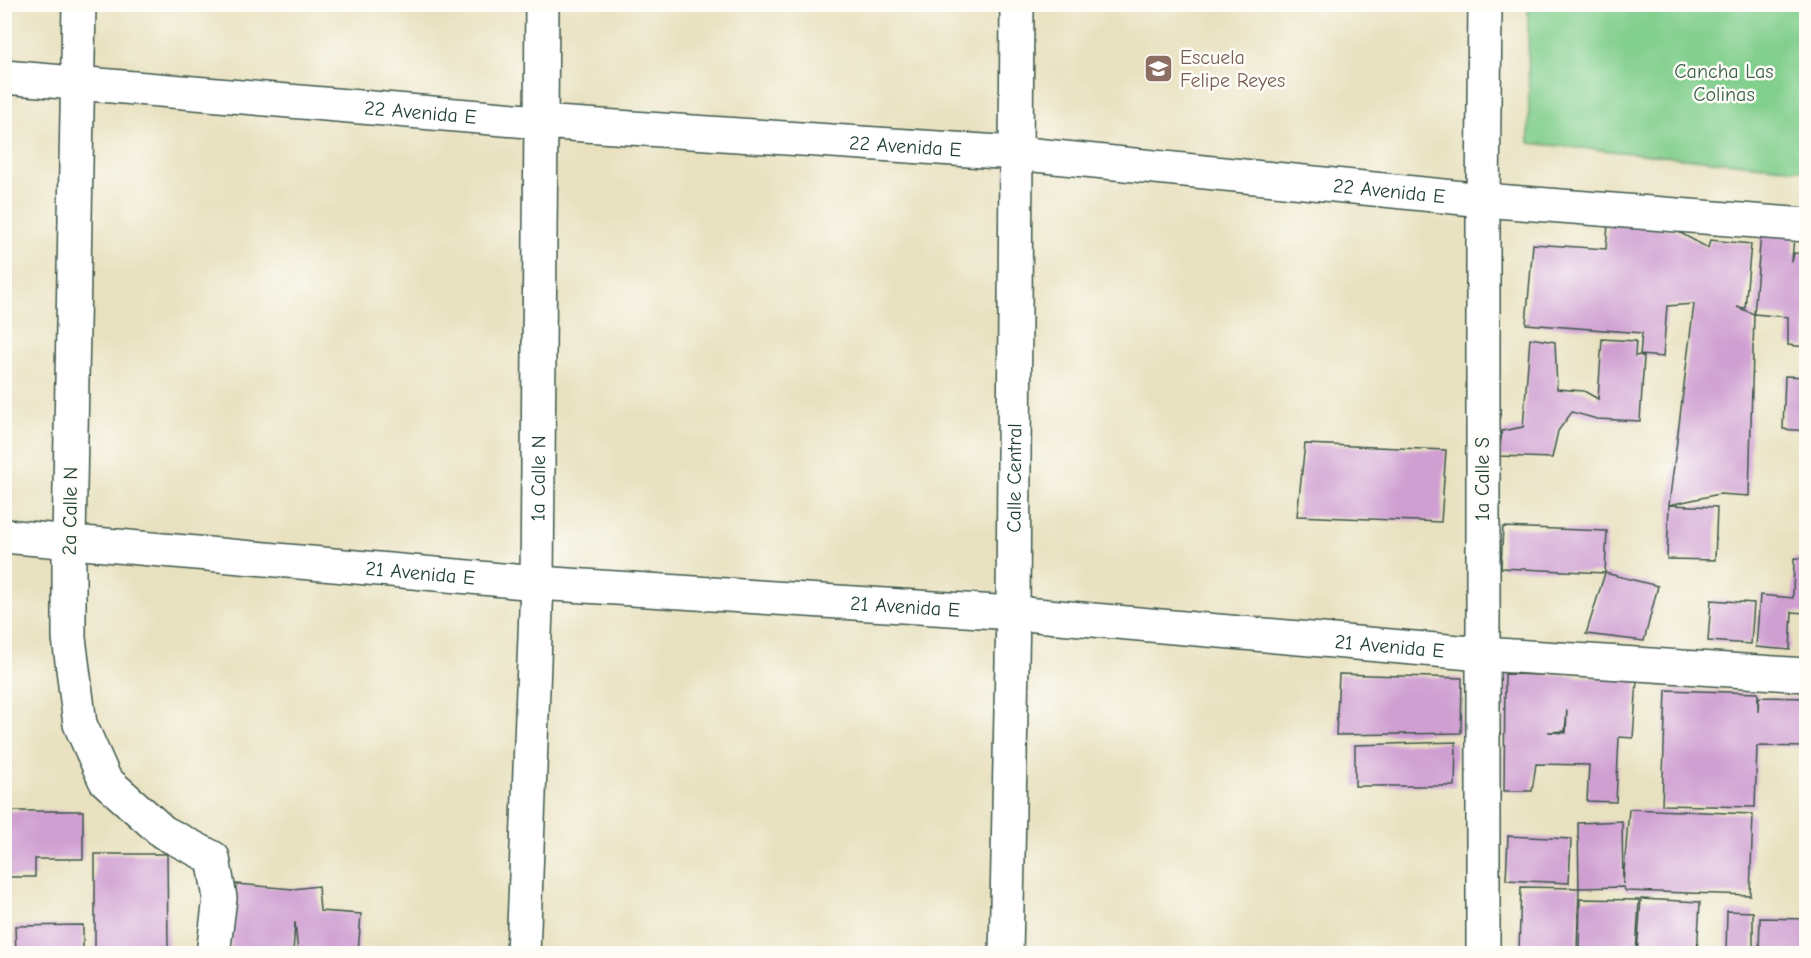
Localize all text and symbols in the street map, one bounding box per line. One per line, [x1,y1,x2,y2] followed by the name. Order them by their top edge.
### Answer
[1180,46,1285,92] place label: Escuela Felipe Reyes
[1143,52,1175,84] school or university icon: Escuela Felipe Reyes
[1674,60,1774,106] park label: Cancha Las Colinas
[363,96,478,128] street label: 22 Avenida E
[848,131,962,161] street label: 22 Avenida E
[1332,174,1446,208] street label: 22 Avenida E
[1002,423,1026,533] street label: Calle Central
[526,435,550,521] street label: 1a Calle N
[1471,437,1494,521] street label: 1a Calle S
[58,466,82,556] street label: 2a Calle N
[365,556,476,589] street label: 21 Avenida E
[850,591,961,621] street label: 21 Avenida E
[1334,630,1445,662] street label: 21 Avenida E

